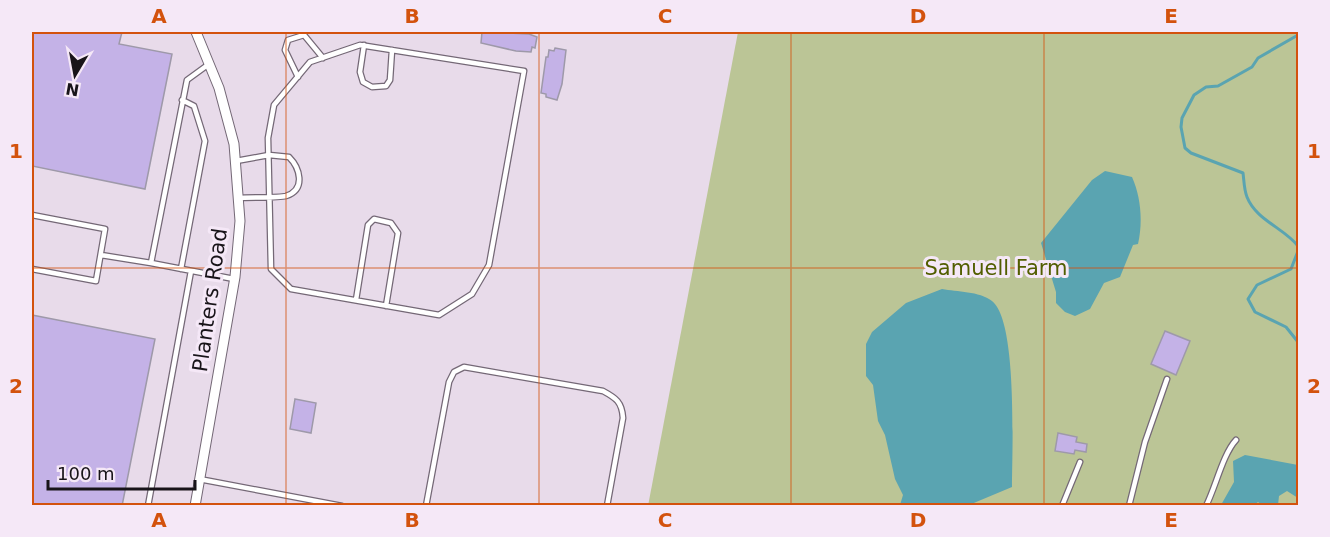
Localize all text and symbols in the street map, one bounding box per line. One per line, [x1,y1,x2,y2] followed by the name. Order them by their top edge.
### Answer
[151,4,167,28] text: A
[404,4,420,28] text: B
[658,4,672,28] text: C
[910,4,926,28] text: D
[1164,4,1178,28] text: E
[45,45,105,105] north arrow
[64,79,81,100] text: N
[9,139,23,163] text: 1
[1307,139,1321,163] text: 1
[188,227,232,373] street label: Planters Road
[925,256,1067,280] park label: Samuell Farm
[9,374,23,398] text: 2
[1307,374,1321,398] text: 2
[48,453,195,491] scale bar
[57,463,115,484] text: 100 m
[151,508,167,532] text: A
[404,508,420,532] text: B
[658,508,672,532] text: C
[910,508,926,532] text: D
[1164,508,1178,532] text: E

